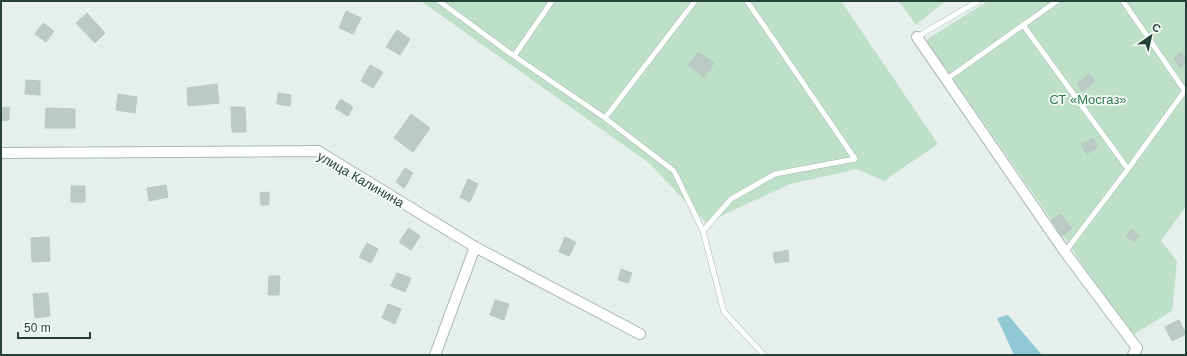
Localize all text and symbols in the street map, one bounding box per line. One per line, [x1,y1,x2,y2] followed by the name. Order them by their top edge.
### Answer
[1131,16,1171,56] north arrow
[1150,21,1163,35] text: С
[1049,92,1127,107] park label: СТ «Мосгаз»
[315,148,408,211] street label: улица Калинина
[18,314,90,340] scale bar
[24,321,51,335] text: 50 m

